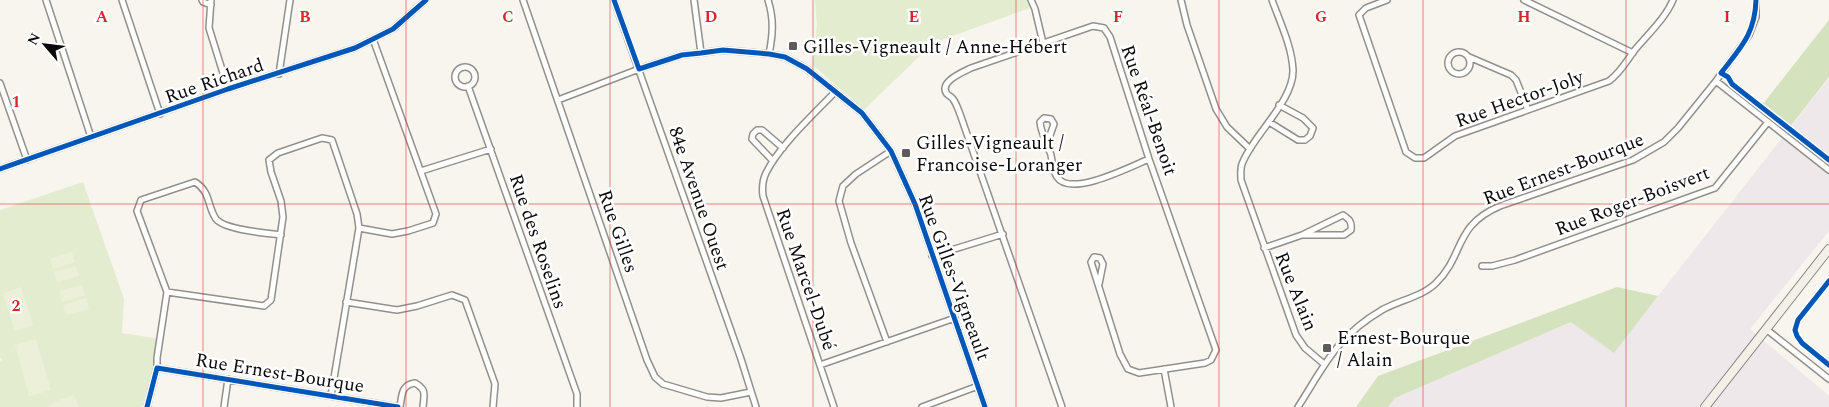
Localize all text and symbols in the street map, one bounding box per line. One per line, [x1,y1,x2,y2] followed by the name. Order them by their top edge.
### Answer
[96,5,109,29] text: A
[299,5,311,29] text: B
[502,5,514,29] text: C
[705,5,718,29] text: D
[909,5,919,29] text: E
[1113,5,1123,29] text: F
[1315,5,1327,29] text: G
[1517,5,1531,29] text: H
[1724,5,1730,29] text: I
[20,20,70,70] north arrow
[22,29,46,49] text: N
[803,33,1067,62] place label: Gilles-Vigneault / Anne-Hébert
[787,40,799,52] marker: Gilles-Vigneault / Anne-Hébert
[1113,41,1185,180] street label: Rue Réal-Benoit
[161,51,268,112] street label: Rue Richard
[1451,63,1588,136] street label: Rue Hector-Joly
[12,90,20,114] text: 1
[660,123,737,275] street label: 84e Avenue Ouest
[1479,125,1648,213] street label: Rue Ernest-Bourque
[916,129,1083,180] place label: Gilles-Vigneault / Francoise-Loranger
[900,147,912,159] marker: Gilles-Vigneault / Francoise-Loranger
[1551,158,1714,244] street label: Rue Roger-Boisvert
[501,170,574,313] street label: Rue des Roselins
[590,186,645,277] street label: Rue Gilles
[910,190,997,365] street label: Rue Gilles-Vigneault
[768,205,843,354] street label: Rue Marcel-Dubé
[1267,248,1325,336] street label: Rue Alain
[12,294,21,318] text: 2
[1337,324,1470,375] place label: Ernest-Bourque / Alain
[1321,342,1333,354] marker: Ernest-Bourque / Alain
[193,346,366,401] street label: Rue Ernest-Bourque

